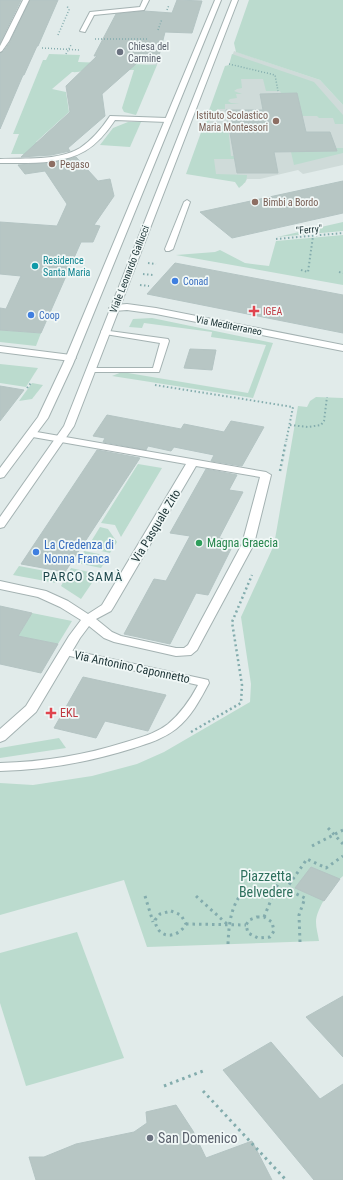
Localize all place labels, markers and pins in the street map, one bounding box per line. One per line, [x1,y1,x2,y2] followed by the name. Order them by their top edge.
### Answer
[128,41,169,64] place label: Chiesa del Carmine
[115,47,125,57] marker: Chiesa del Carmine
[196,110,268,133] place label: Istituto Scolastico Maria Montessori
[271,116,281,126] marker: Istituto Scolastico Maria Montessori
[47,159,57,169] marker: Pegaso
[60,159,89,170] place label: Pegaso
[250,197,260,207] marker: Bimbi a Bordo
[263,197,318,208] place label: Bimbi a Bordo
[43,255,91,278] place label: Residence Santa Maria
[30,261,40,271] marker: Residence Santa Maria
[170,276,180,286] marker: Conad
[183,276,208,287] place label: Conad
[248,305,260,317] marker: IGEA
[263,306,282,317] place label: IGEA
[26,310,36,320] marker: Coop
[39,310,60,321] place label: Coop
[207,536,278,550] place label: Magna Graecia
[44,538,114,566] place label: La Credenza di Nonna Franca
[194,538,204,548] marker: Magna Graecia
[31,547,41,557] marker: La Credenza di Nonna Franca
[60,706,79,720] place label: EKL
[45,707,57,719] marker: EKL
[158,1130,238,1146] place label: San Domenico
[145,1133,155,1143] marker: San Domenico

